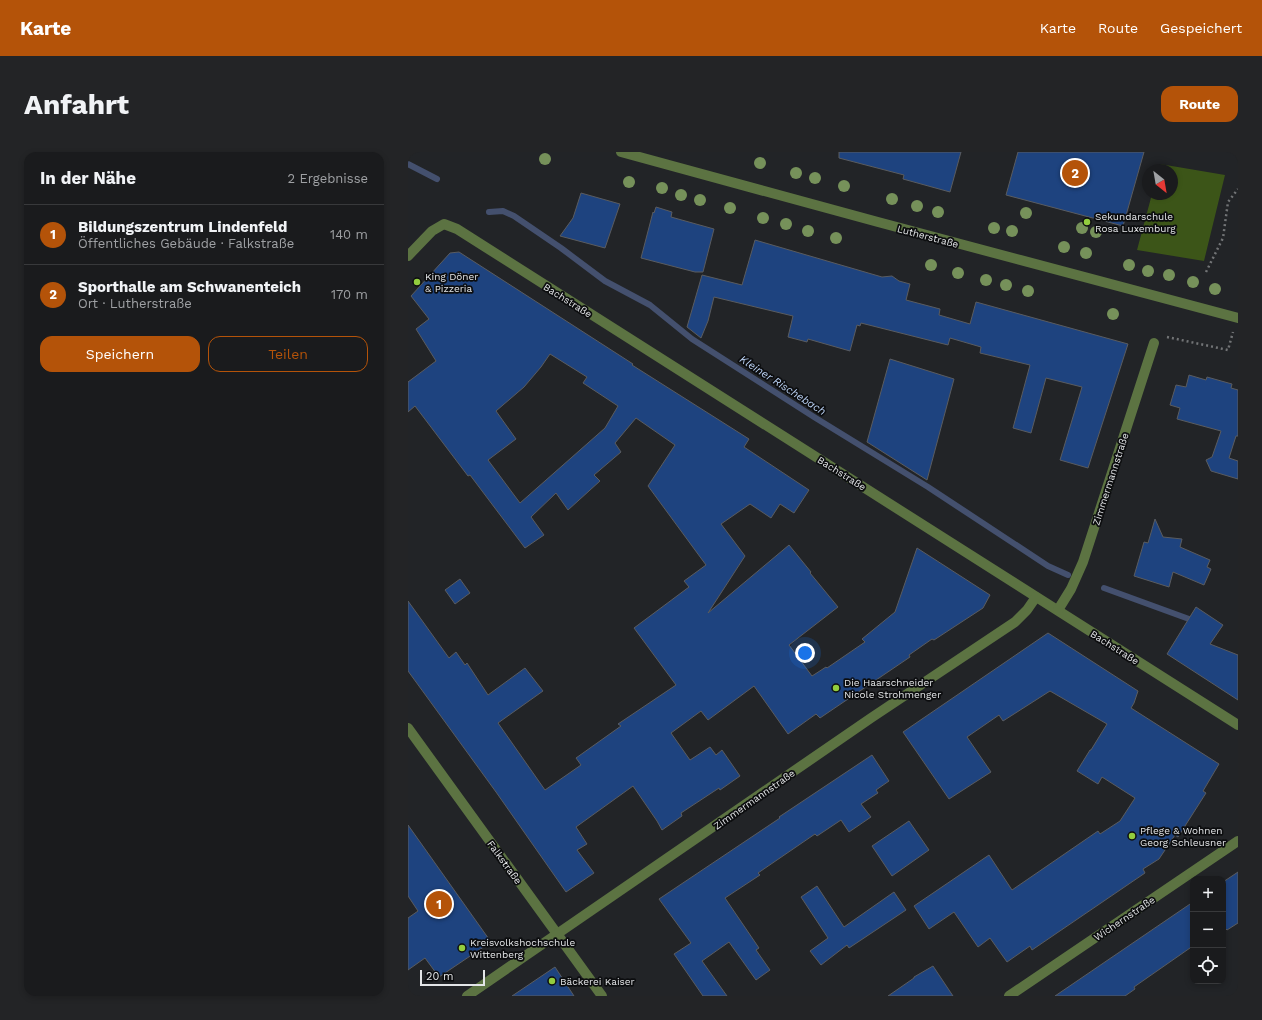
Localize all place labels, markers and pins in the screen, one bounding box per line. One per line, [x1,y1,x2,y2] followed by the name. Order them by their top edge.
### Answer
[1062,158,1088,188] pin: 2
[1095,211,1176,234] place label: Sekundarschule Rosa Luxemburg
[1082,217,1092,227] marker: Sekundarschule Rosa Luxemburg
[425,271,478,294] place label: King Döner & Pizzeria
[412,277,422,287] marker: King Döner & Pizzeria
[844,677,941,700] place label: Die Haarschneider Nicole Strohmenger
[831,683,841,693] marker: Die Haarschneider Nicole Strohmenger
[1140,825,1226,848] place label: Pflege & Wohnen Georg Schleusner
[1127,831,1137,841] marker: Pflege & Wohnen Georg Schleusner
[426,889,452,919] pin: 1
[470,937,575,960] place label: Kreisvolkshochschule Wittenberg
[457,943,467,953] marker: Kreisvolkshochschule Wittenberg
[547,976,557,986] marker: Bäckerei Kaiser
[560,976,635,987] place label: Bäckerei Kaiser

